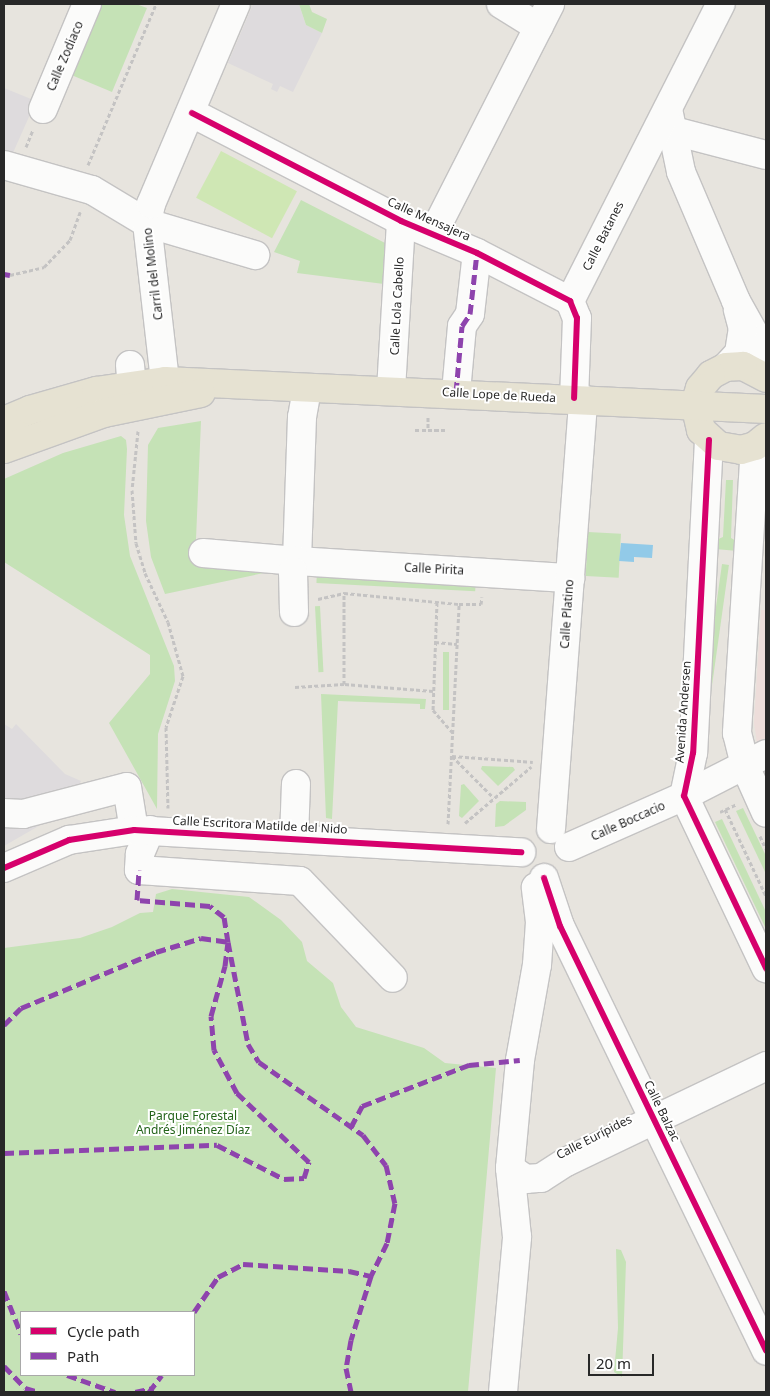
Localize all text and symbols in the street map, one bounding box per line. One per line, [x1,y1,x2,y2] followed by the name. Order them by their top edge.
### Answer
[44,19,86,93] street label: Calle Zodiaco
[385,194,473,244] street label: Calle Mensajera
[579,199,627,273] street label: Calle Batanes
[140,227,166,321] street label: Carril del Molino
[387,256,407,356] street label: Calle Lola Cabello
[442,385,556,405] street label: Calle Lope de Rueda
[404,560,464,578] street label: Calle Pirita
[557,579,577,649] street label: Calle Platino
[672,660,694,764] street label: Avenida Andersen
[589,798,667,844] street label: Calle Boccacio
[172,813,348,837] street label: Calle Escritora Matilde del Nido
[641,1078,683,1144] street label: Calle Balzac
[136,1109,250,1137] park label: Parque Forestal Andrés Jiménez Díaz
[554,1112,634,1162] street label: Calle Eurípides
[20,1311,195,1376] legend
[67,1321,140,1341] text: Cycle path
[590,1344,656,1376] scale bar
[67,1346,99,1366] text: Path
[596,1353,631,1373] text: 20 m

